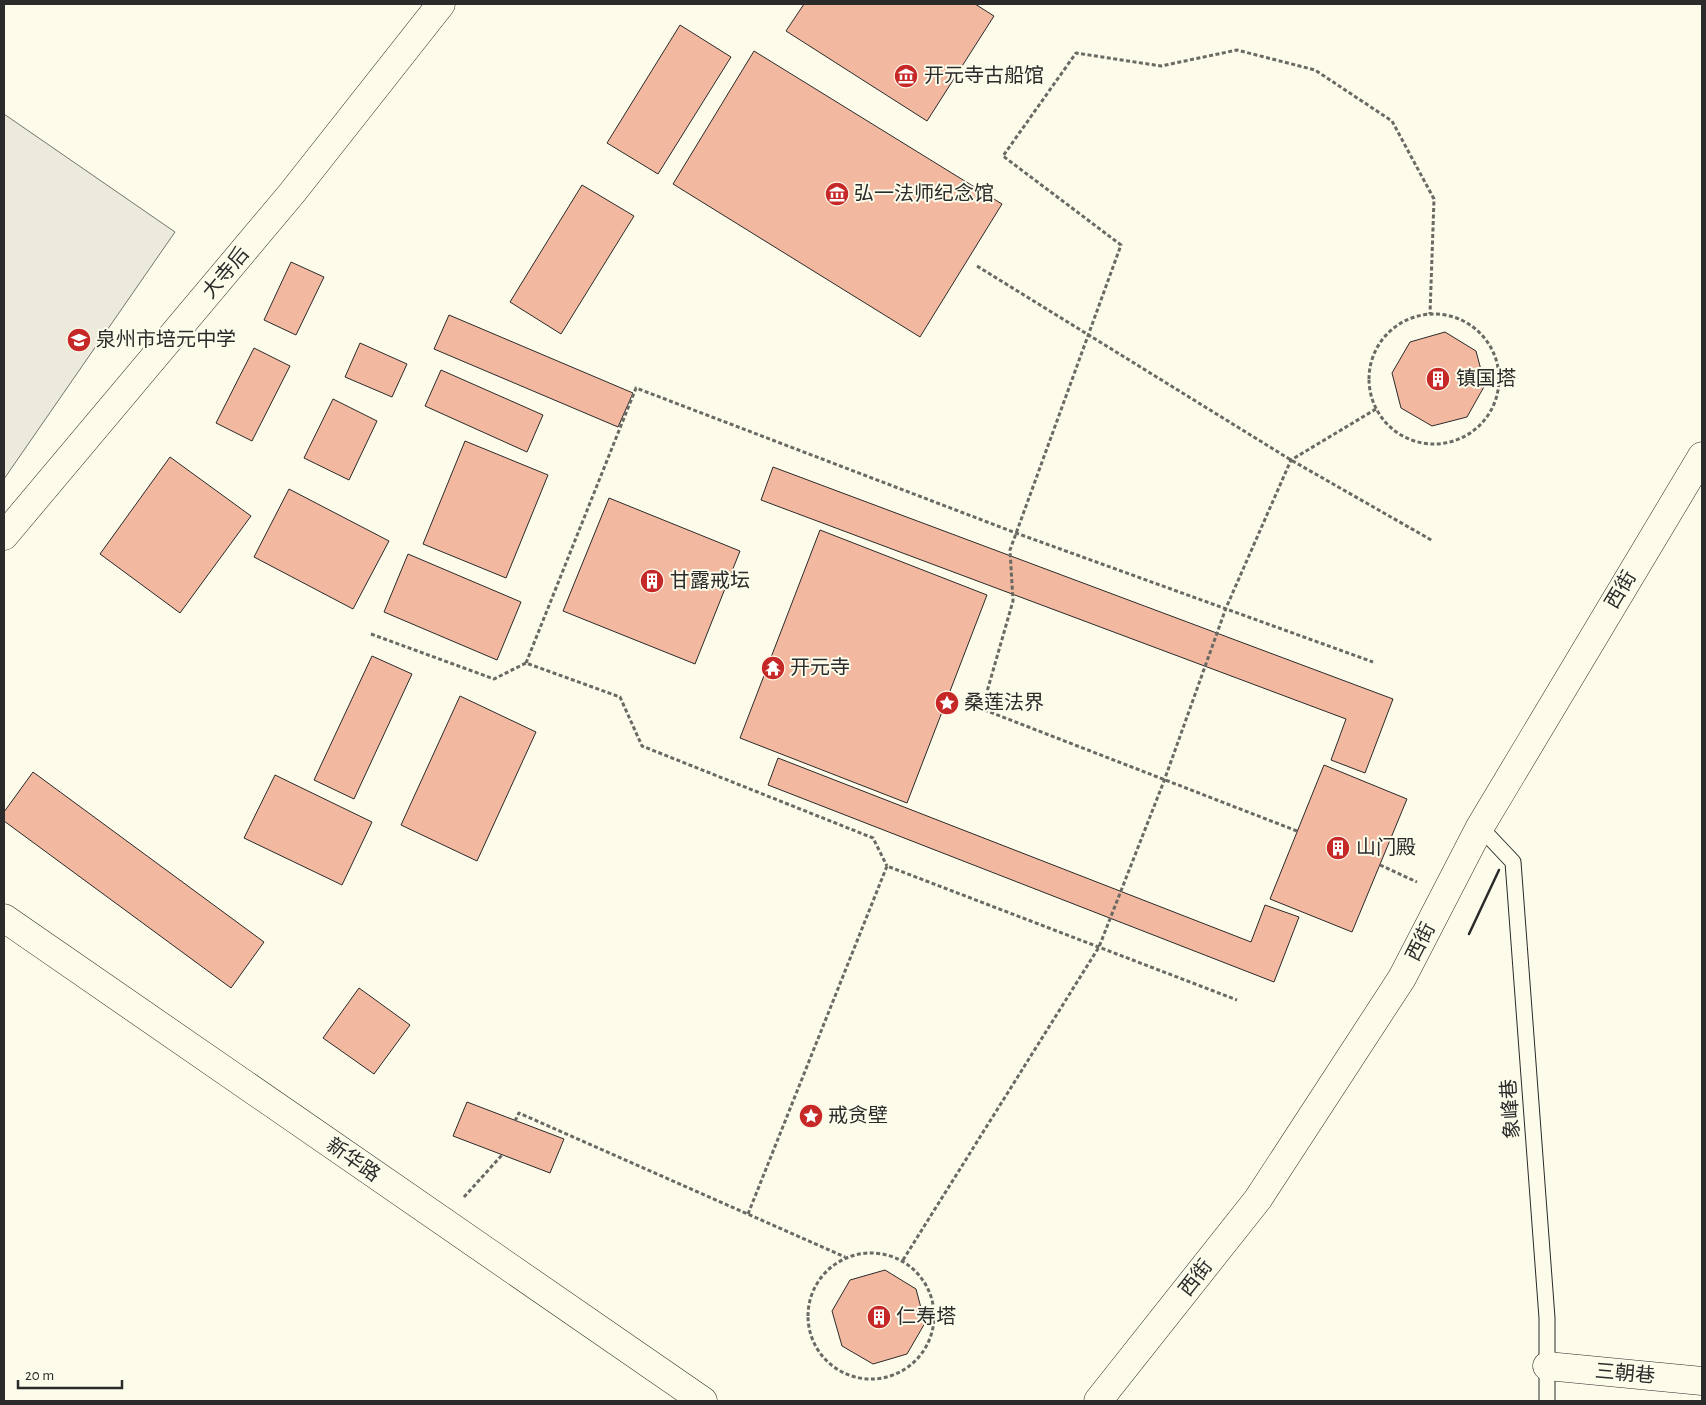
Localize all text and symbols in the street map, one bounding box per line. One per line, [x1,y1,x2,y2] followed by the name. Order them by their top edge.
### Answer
[893,63,919,89] museum icon: 开元寺古船馆
[924,64,1044,86] place label: 开元寺古船馆
[824,181,850,207] museum icon: 弘一法师纪念馆
[854,182,994,204] place label: 弘一法师纪念馆
[198,243,253,302] street label: 大寺后
[66,327,92,353] school or university icon: 泉州市培元中学
[96,329,236,350] place label: 泉州市培元中学
[1425,366,1451,392] building icon: 镇国塔
[1456,368,1516,389] place label: 镇国塔
[1601,567,1640,612] street label: 西街
[639,568,665,594] building icon: 甘露戒坛
[670,570,750,591] place label: 甘露戒坛
[760,655,786,681] temple icon: 开元寺
[790,657,850,678] place label: 开元寺
[934,690,960,716] place icon: 桑莲法界
[964,692,1044,713] place label: 桑莲法界
[1325,835,1351,861] building icon: 山门殿
[1356,837,1416,858] place label: 山门殿
[1402,919,1439,964] street label: 西街
[1497,1078,1523,1140] street label: 象峰巷
[798,1103,824,1129] place icon: 戒贪壁
[828,1105,888,1126] place label: 戒贪壁
[323,1133,384,1185] street label: 新华路
[1175,1255,1216,1300] street label: 西街
[866,1304,892,1330] building icon: 仁寿塔
[896,1306,956,1327] place label: 仁寿塔
[18,1358,121,1390] scale bar
[1594,1360,1656,1387] street label: 三朝巷
[25,1368,54,1383] text: 20 m

